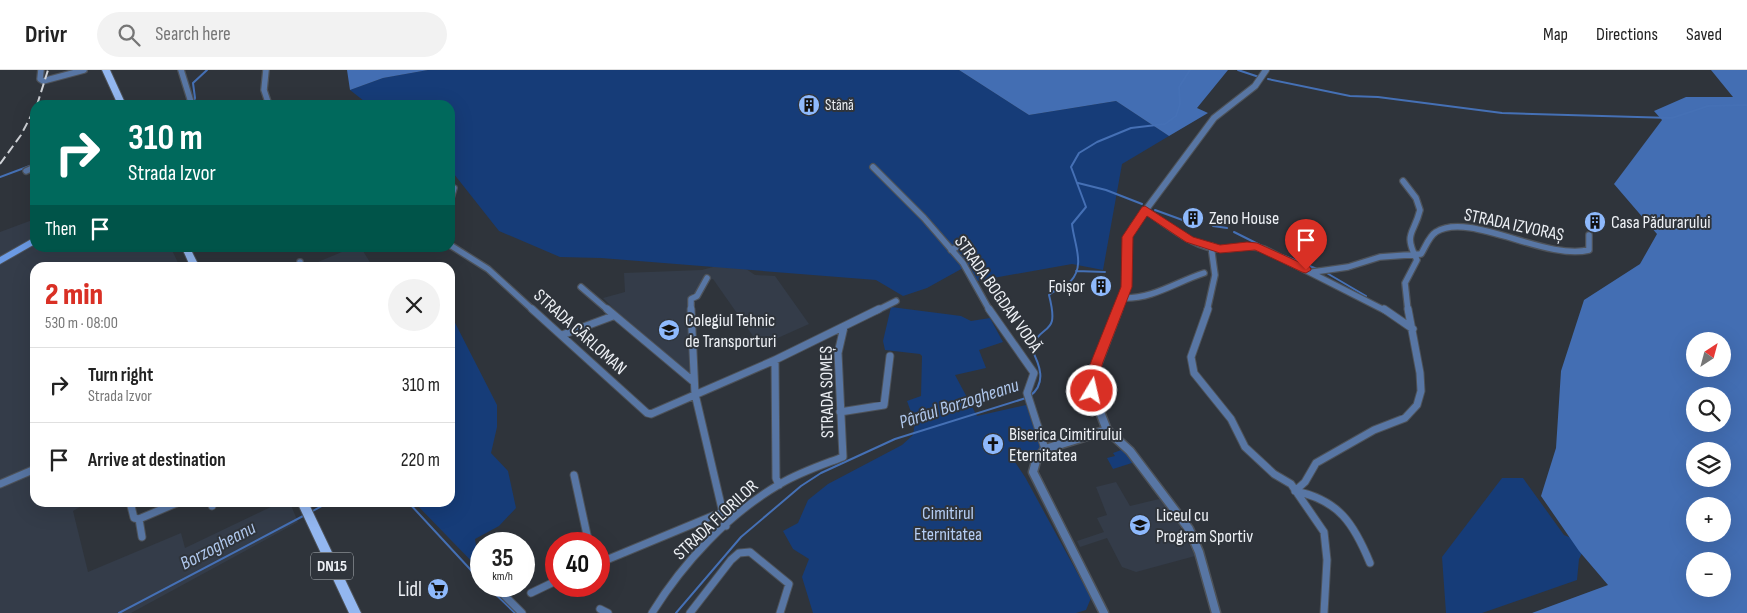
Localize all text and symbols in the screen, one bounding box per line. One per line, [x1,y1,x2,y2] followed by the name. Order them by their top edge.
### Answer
[97,12,447,57] search box
[25,20,67,49] text: Drivr
[115,21,143,49] icon: search
[155,23,231,46] text: Search here
[1543,24,1568,45] text: Map
[1596,24,1658,45] text: Directions
[1686,24,1722,45] text: Saved
[797,93,821,117] building icon: Stână
[825,96,854,115] place label: Stână
[128,117,203,160] text: 310 m
[45,120,110,185] icon: right
[128,160,216,187] text: Strada Izvor
[1462,204,1566,246] street label: STRADA IZVORAȘ
[1181,206,1205,230] building icon: Zeno House
[1209,208,1279,229] place label: Zeno House
[1583,210,1607,234] building icon: Casa Pădurarului
[1611,212,1711,233] place label: Casa Pădurarului
[86,215,114,243] icon: arrive
[45,218,76,241] text: Then
[1285,219,1327,270] pin
[1292,226,1320,254] icon: arrive
[950,232,1046,357] street label: STRADA BOGDAN VODĂ
[1089,274,1113,298] building icon: Foișor
[1049,276,1085,297] place label: Foișor
[45,277,103,313] text: 2 min
[388,279,440,331] button: close
[529,285,631,379] street label: STRADA CÂRLOMAN
[685,310,776,352] place label: Colegiul Tehnic de Transporturi
[45,314,118,333] text: 530 m · 08:00
[657,318,681,342] school or university icon: Colegiul Tehnic de Transporturi
[1686,332,1731,378] north arrow
[1686,332,1731,597] map controls
[816,345,838,438] street label: STRADA SOMEȘ
[88,364,153,387] text: Turn right
[1065,364,1117,416] position arrow
[45,371,73,399] icon: right
[402,374,440,397] text: 310 m
[896,374,1022,434] water label: Pârâul Borzogheanu
[88,387,152,406] text: Strada Izvor
[1686,387,1731,432] button: search
[1009,424,1122,466] place label: Biserica Cimitirului Eternitatea
[981,432,1005,456] church icon: Biserica Cimitirului Eternitatea
[1686,442,1731,487] button: layers
[45,446,73,474] icon: arrive
[88,449,226,472] text: Arrive at destination
[401,449,440,472] text: 220 m
[669,476,763,564] street label: STRADA FLORILOR
[1686,497,1731,542] button: +
[914,503,982,545] park label: Cimitirul Eternitatea
[1156,505,1253,547] place label: Liceul cu Program Sportiv
[1128,513,1152,537] school or university icon: Liceul cu Program Sportiv
[176,516,260,575] water label: Borzogheanu
[545,532,610,597] speed limit sign: 40
[491,543,514,574] text: 35
[311,552,353,580] road number: DN15
[1686,552,1731,597] button: −
[492,569,513,584] text: km/h
[398,577,422,602] place label: Lidl
[426,577,450,601] supermarket icon: Lidl

